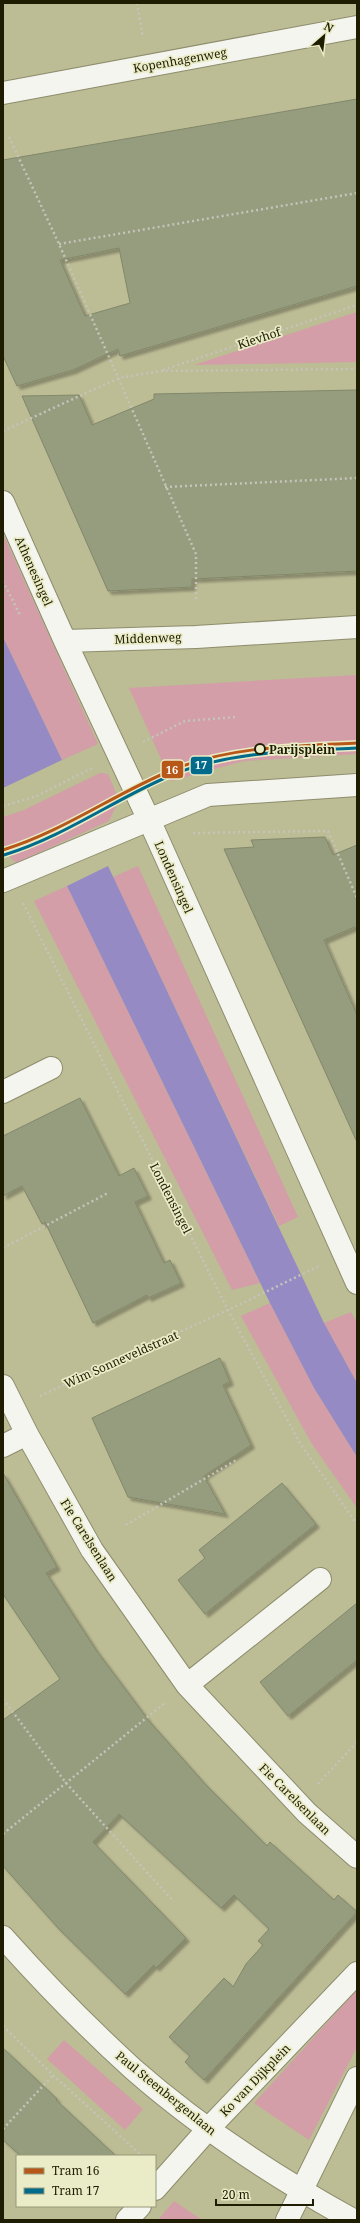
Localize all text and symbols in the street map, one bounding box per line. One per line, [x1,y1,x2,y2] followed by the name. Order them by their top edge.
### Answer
[304,16,344,56] north arrow
[322,18,337,36] text: N
[132,43,229,77] street label: Kopenhagenweg
[235,323,284,353] street label: Kievhof
[11,534,57,609] street label: Athenesingel
[114,628,182,648] street label: Middenweg
[269,741,335,758] place label: Parijsplein
[254,743,266,755] marker: Parijsplein
[190,756,213,775] line badge: 17
[195,757,207,772] text: 17
[161,760,184,779] line badge: 16
[166,762,178,777] text: 16
[151,838,198,916] street label: Londensingel
[146,1160,196,1237] street label: Londensingel
[61,1326,181,1392] street label: Wim Sonneveldstraat
[57,1495,121,1585] street label: Fie Carelsenlaan
[255,1759,335,1839] street label: Fie Carelsenlaan
[216,2040,294,2120] street label: Ko van Dijkplein
[112,2047,220,2139] street label: Paul Steenbergenlaan
[16,2155,156,2207] legend
[52,2162,100,2179] text: Tram 16
[216,2181,313,2207] scale bar
[52,2182,100,2199] text: Tram 17
[222,2186,250,2203] text: 20 m

